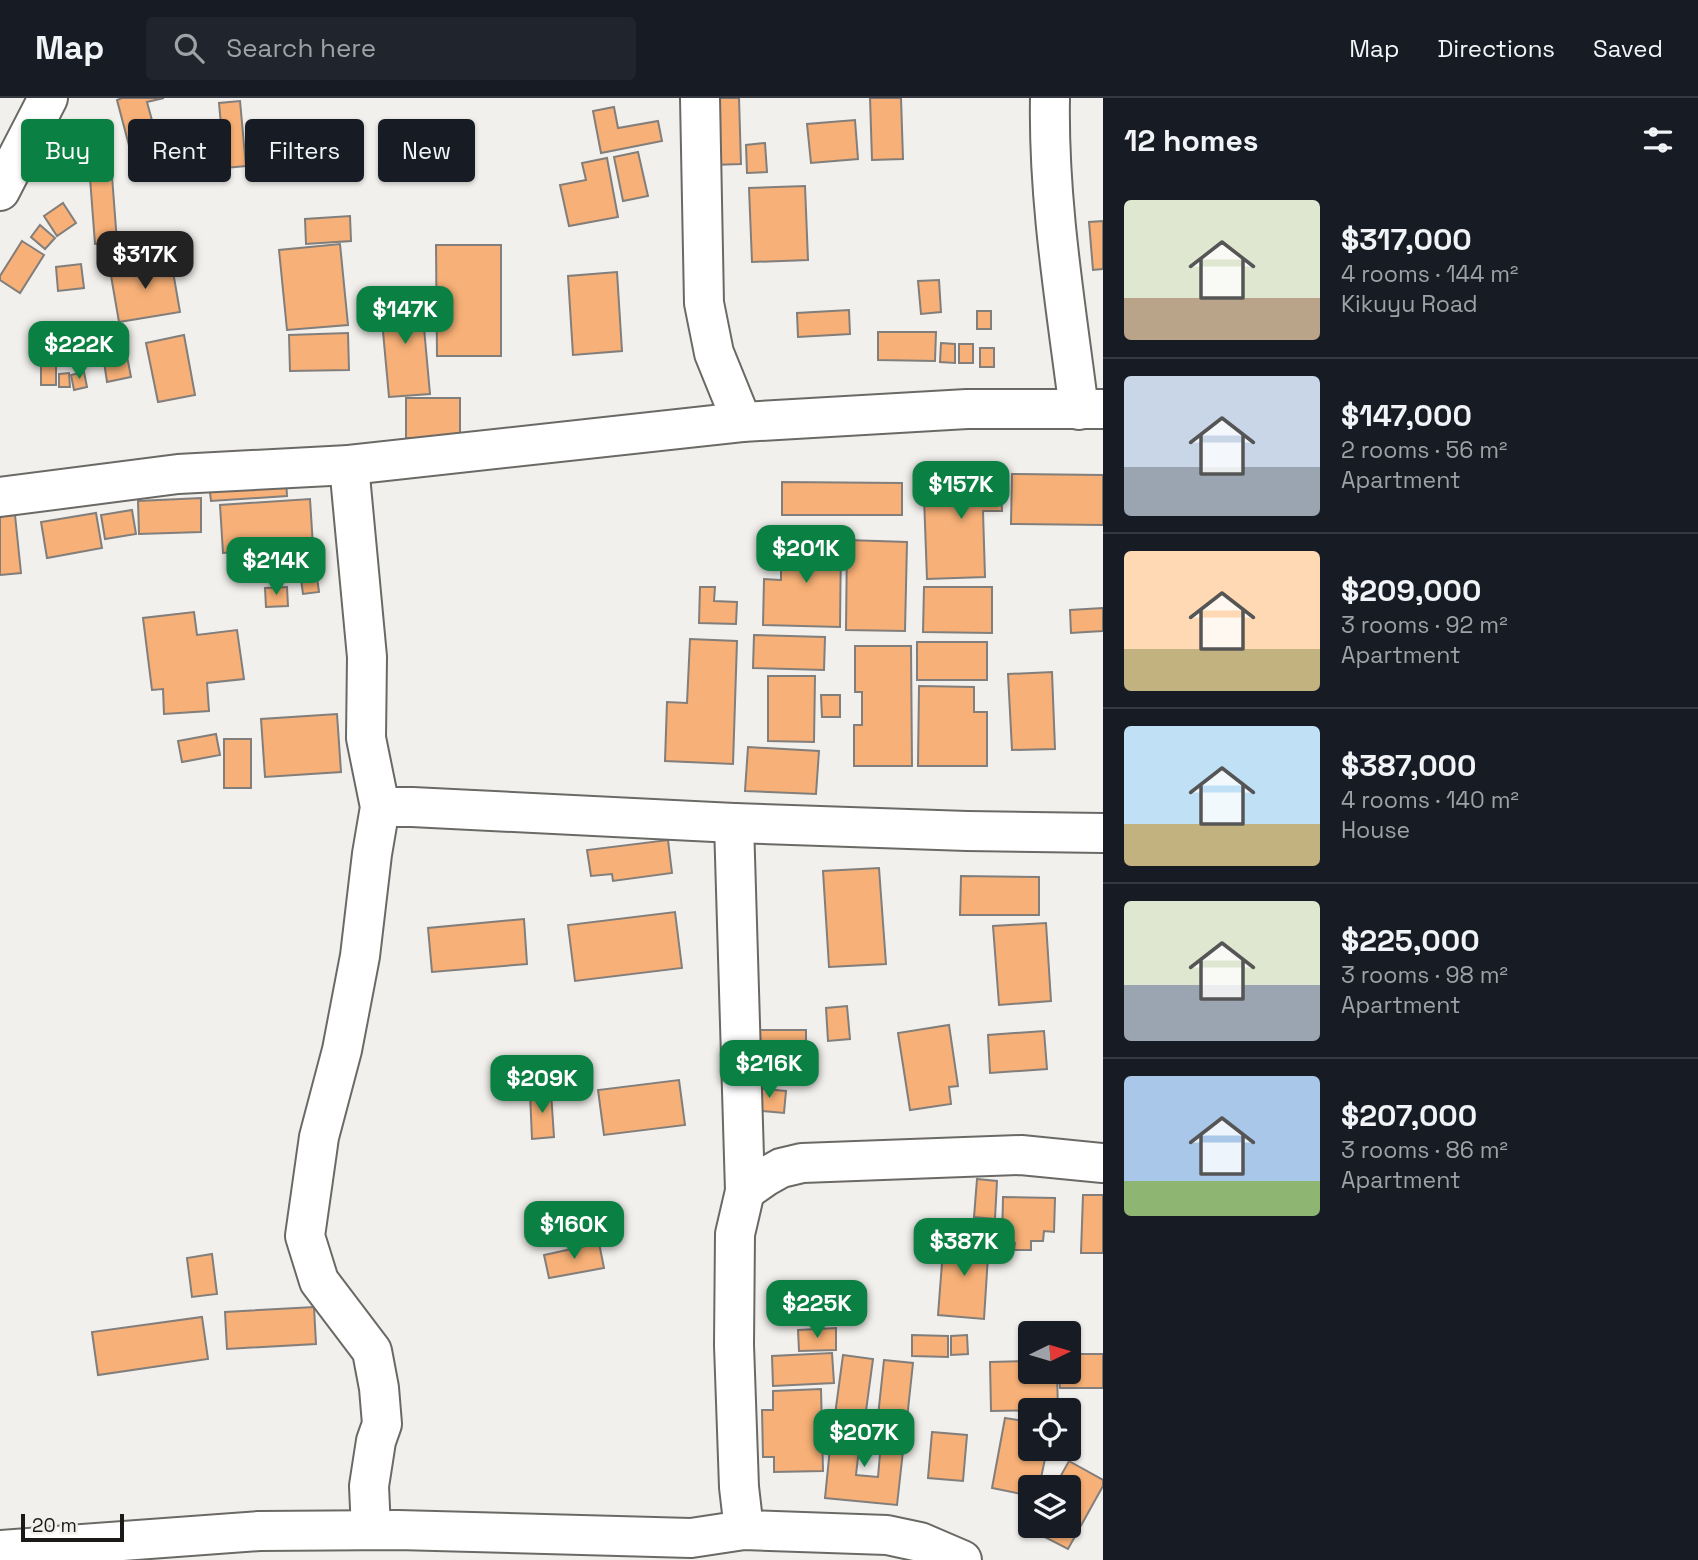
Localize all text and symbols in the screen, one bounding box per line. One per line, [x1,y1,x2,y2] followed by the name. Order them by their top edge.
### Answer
[146,17,636,80] search box
[35,27,104,69] text: Map
[170,29,208,67] icon: search
[226,31,376,65] text: Search here
[1349,33,1399,64] text: Map
[1437,33,1555,64] text: Directions
[1593,33,1663,64] text: Saved
[21,119,114,182] chip: Buy
[128,119,231,182] chip: Rent
[245,119,364,182] chip: Filters
[378,119,475,182] chip: New
[1124,121,1259,160] text: 12 homes
[1639,121,1677,159] icon: filters
[1341,220,1472,259] text: $317,000
[1180,228,1264,312] icon: home
[96,232,194,291] pin: $317K
[112,239,178,269] text: $317K
[1341,259,1518,289] text: 4 rooms · 144 m²
[356,286,454,346] pin: $147K
[1341,289,1478,319] text: Kikuyu Road
[372,294,438,324] text: $147K
[30,322,128,381] pin: $222K
[44,329,114,359] text: $222K
[1341,396,1472,435] text: $147,000
[1180,404,1264,488] icon: home
[1341,435,1507,465] text: 2 rooms · 56 m²
[912,462,1010,521] pin: $157K
[1341,465,1461,495] text: Apartment
[929,469,994,499] text: $157K
[757,526,855,585] pin: $201K
[772,533,840,563] text: $201K
[227,538,325,597] pin: $214K
[242,545,310,575] text: $214K
[1341,571,1481,610] text: $209,000
[1180,579,1264,663] icon: home
[1341,610,1508,640] text: 3 rooms · 92 m²
[1341,640,1461,670] text: Apartment
[1341,746,1476,785] text: $387,000
[1180,754,1264,838] icon: home
[1341,785,1519,815] text: 4 rooms · 140 m²
[1341,815,1410,845] text: House
[1341,921,1480,960] text: $225,000
[1180,929,1264,1013] icon: home
[1341,960,1508,990] text: 3 rooms · 98 m²
[1341,990,1461,1020] text: Apartment
[720,1040,818,1100] pin: $216K
[736,1048,802,1078] text: $216K
[493,1056,591,1115] pin: $209K
[506,1063,578,1093] text: $209K
[1341,1096,1477,1135] text: $207,000
[1180,1104,1264,1188] icon: home
[1341,1135,1508,1165] text: 3 rooms · 86 m²
[1341,1165,1461,1195] text: Apartment
[525,1202,623,1261] pin: $160K
[540,1209,608,1239] text: $160K
[915,1218,1013,1278] pin: $387K
[930,1226,998,1256] text: $387K
[768,1280,866,1340] pin: $225K
[782,1288,852,1318] text: $225K
[1018,1321,1082,1384] north arrow
[1018,1321,1081,1538] map controls
[1018,1398,1081,1461] button: locate
[815,1410,913,1469] pin: $207K
[829,1417,899,1447] text: $207K
[1018,1475,1081,1538] button: layers
[21,1511,124,1543] scale bar
[32,1513,77,1538] text: 20 m

